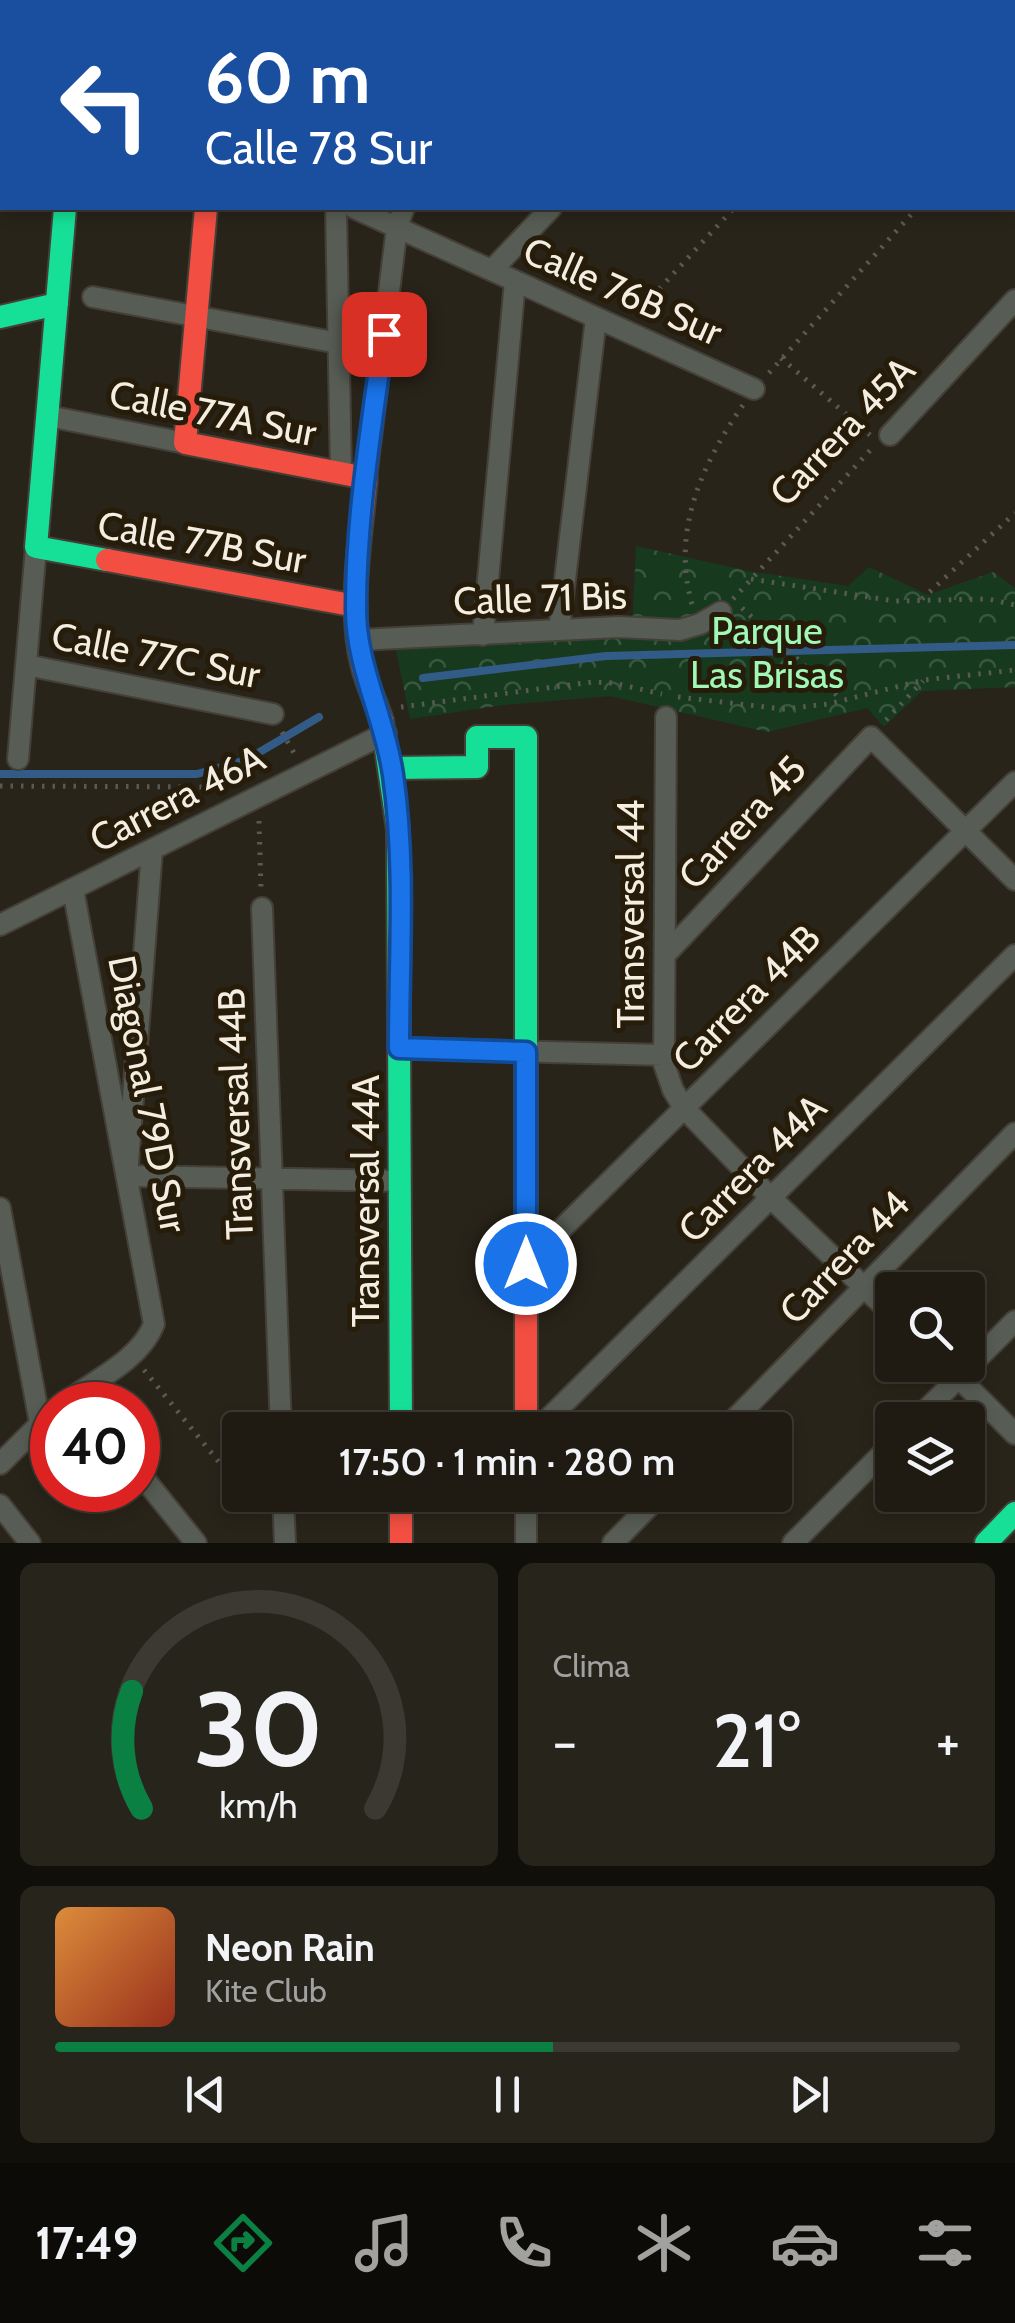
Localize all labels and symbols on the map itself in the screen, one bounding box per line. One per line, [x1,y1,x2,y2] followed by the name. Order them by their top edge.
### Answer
[516,226,730,356] street label: Calle 76B Sur
[342,292,427,377] pin
[759,346,925,515] street label: Carrera 45A
[106,370,320,456] street label: Calle 77A Sur
[94,501,310,583] street label: Calle 77B Sur
[452,571,628,625] street label: Calle 71 Bis
[690,607,844,698] park label: Parque Las Brisas
[48,612,264,698] street label: Calle 77C Sur
[82,734,273,862] street label: Carrera 46A
[668,745,816,899] street label: Carrera 45
[607,799,654,1029] street label: Transversal 44
[662,914,830,1082] street label: Carrera 44B
[98,951,198,1237] street label: Diagonal 79D Sur
[207,987,263,1241] street label: Transversal 44B
[342,1074,389,1327] street label: Transversal 44A
[668,1084,836,1252] street label: Carrera 44A
[769,1181,919,1333] street label: Carrera 44
[474,1212,578,1316] position arrow
[30,1382,160,1512] speed limit sign: 40

